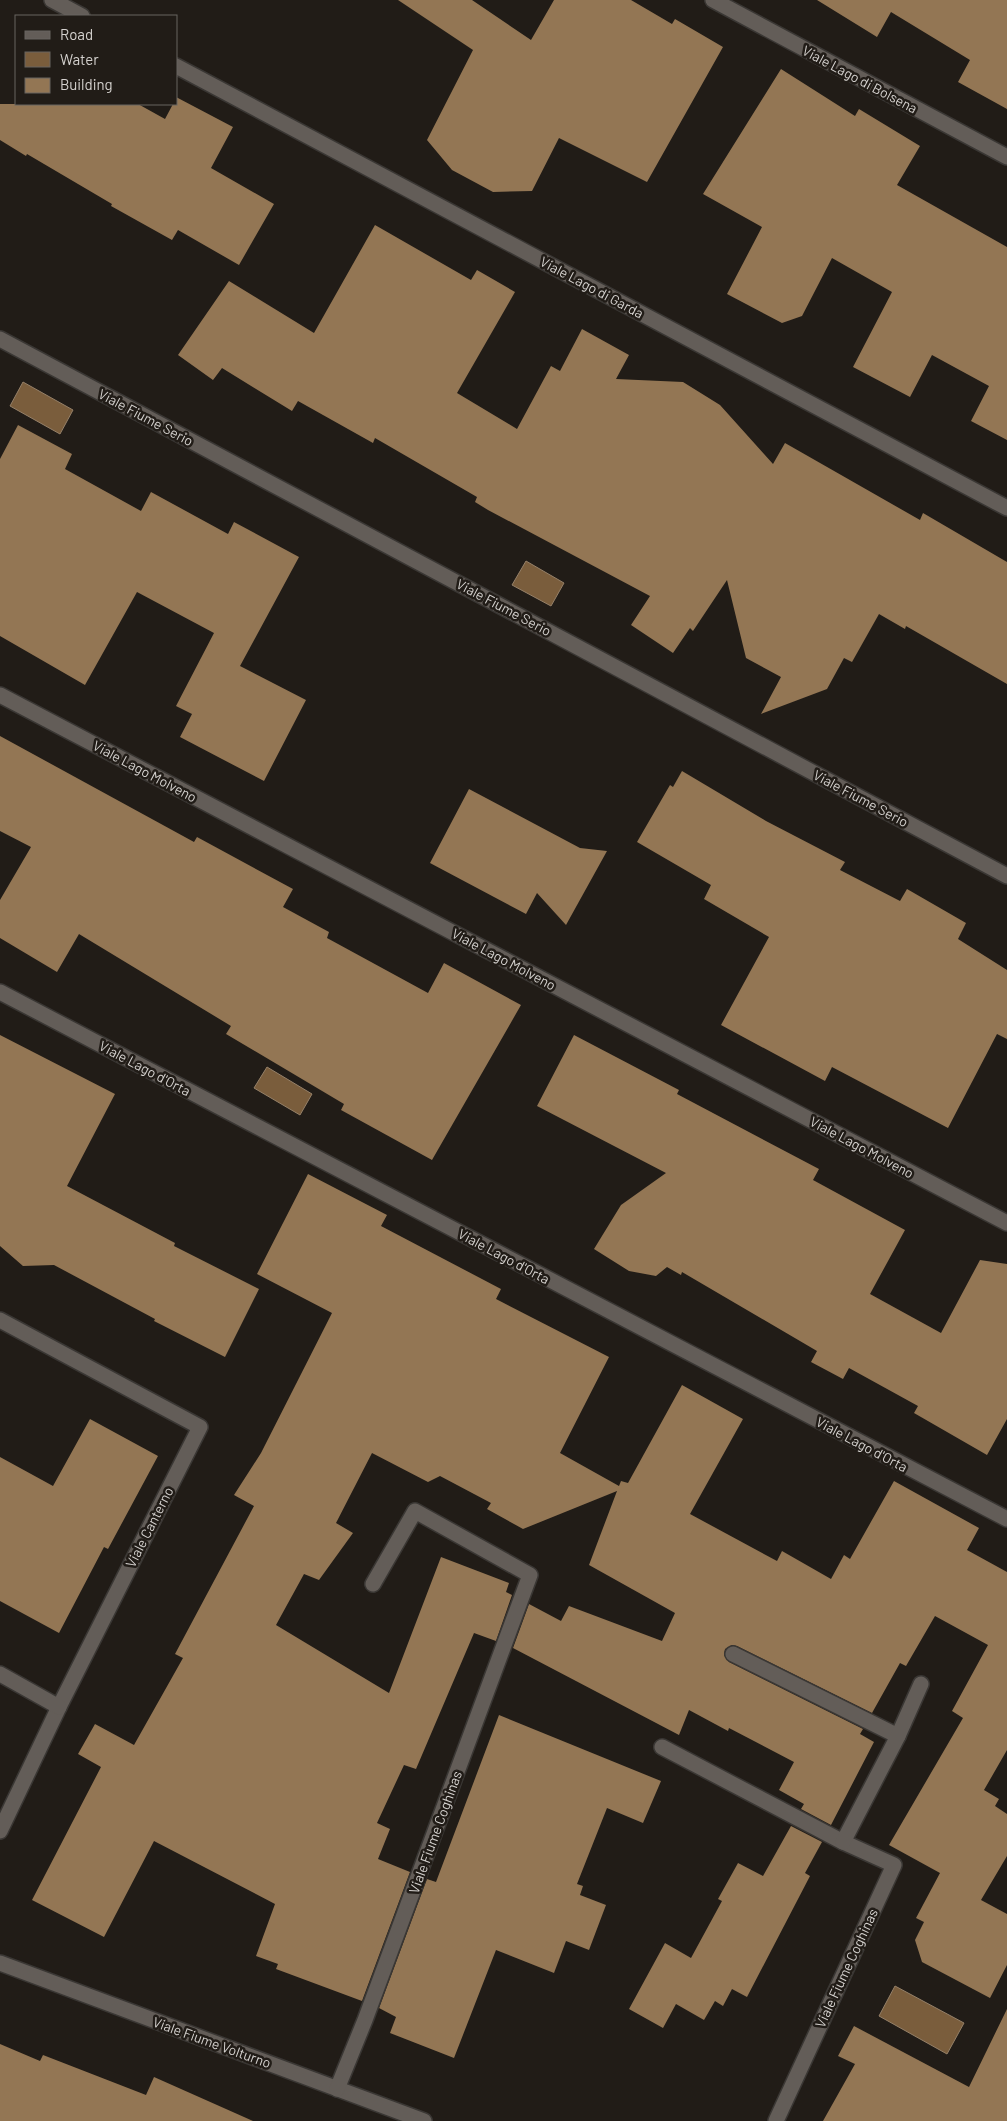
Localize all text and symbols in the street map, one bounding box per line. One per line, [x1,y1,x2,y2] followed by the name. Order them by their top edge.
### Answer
[15,15,178,105] legend
[60,25,93,43] text: Road
[799,41,921,117] street label: Viale Lago di Bolsena
[60,50,99,68] text: Water
[60,75,113,93] text: Building
[537,253,647,321] street label: Viale Lago di Garda
[96,385,196,449] street label: Viale Fiume Serio
[454,575,554,639] street label: Viale Fiume Serio
[90,736,200,806] street label: Viale Lago Molveno
[811,766,911,830] street label: Viale Fiume Serio
[449,924,559,994] street label: Viale Lago Molveno
[96,1037,194,1099] street label: Viale Lago d'Orta
[807,1112,917,1182] street label: Viale Lago Molveno
[455,1225,553,1287] street label: Viale Lago d'Orta
[813,1413,911,1475] street label: Viale Lago d'Orta
[121,1484,177,1570] street label: Viale Canterno
[405,1768,465,1896] street label: Viale Fiume Coghinas
[811,1906,881,2030] street label: Viale Fiume Coghinas
[151,2013,273,2071] street label: Viale Fiume Volturno

